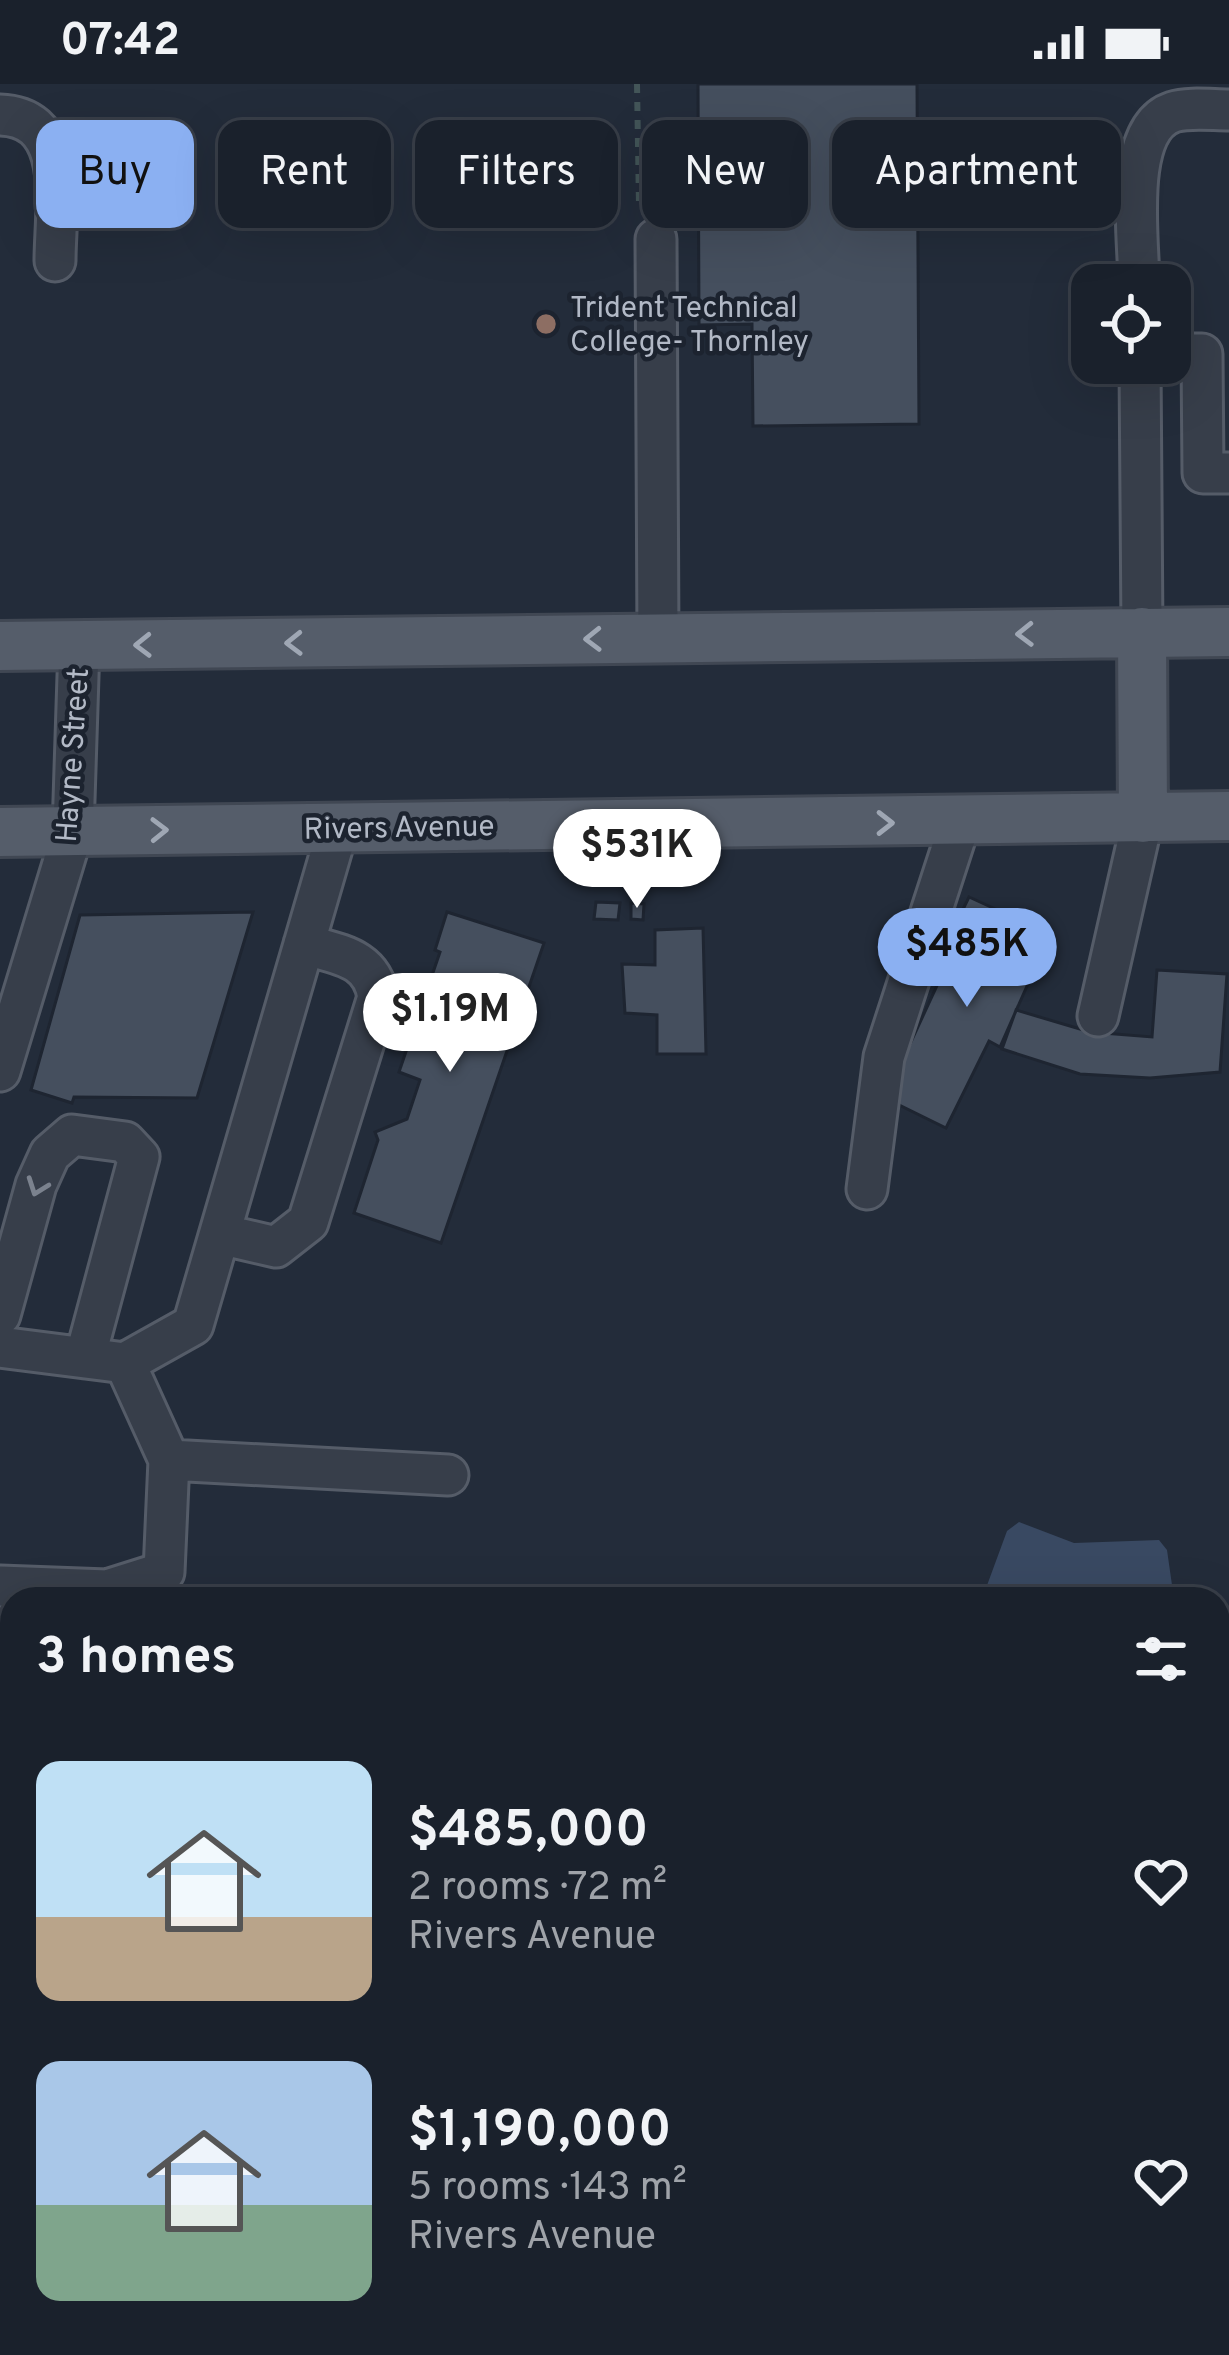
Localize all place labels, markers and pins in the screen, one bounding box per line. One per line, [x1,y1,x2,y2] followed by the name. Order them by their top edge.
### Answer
[570,291,809,362] place label: Trident Technical College- Thornley
[533,311,559,337] marker: Trident Technical College- Thornley
[553,809,721,911] pin: $531K
[883,908,1051,1010] pin: $485K
[352,973,548,1075] pin: $1.19M

